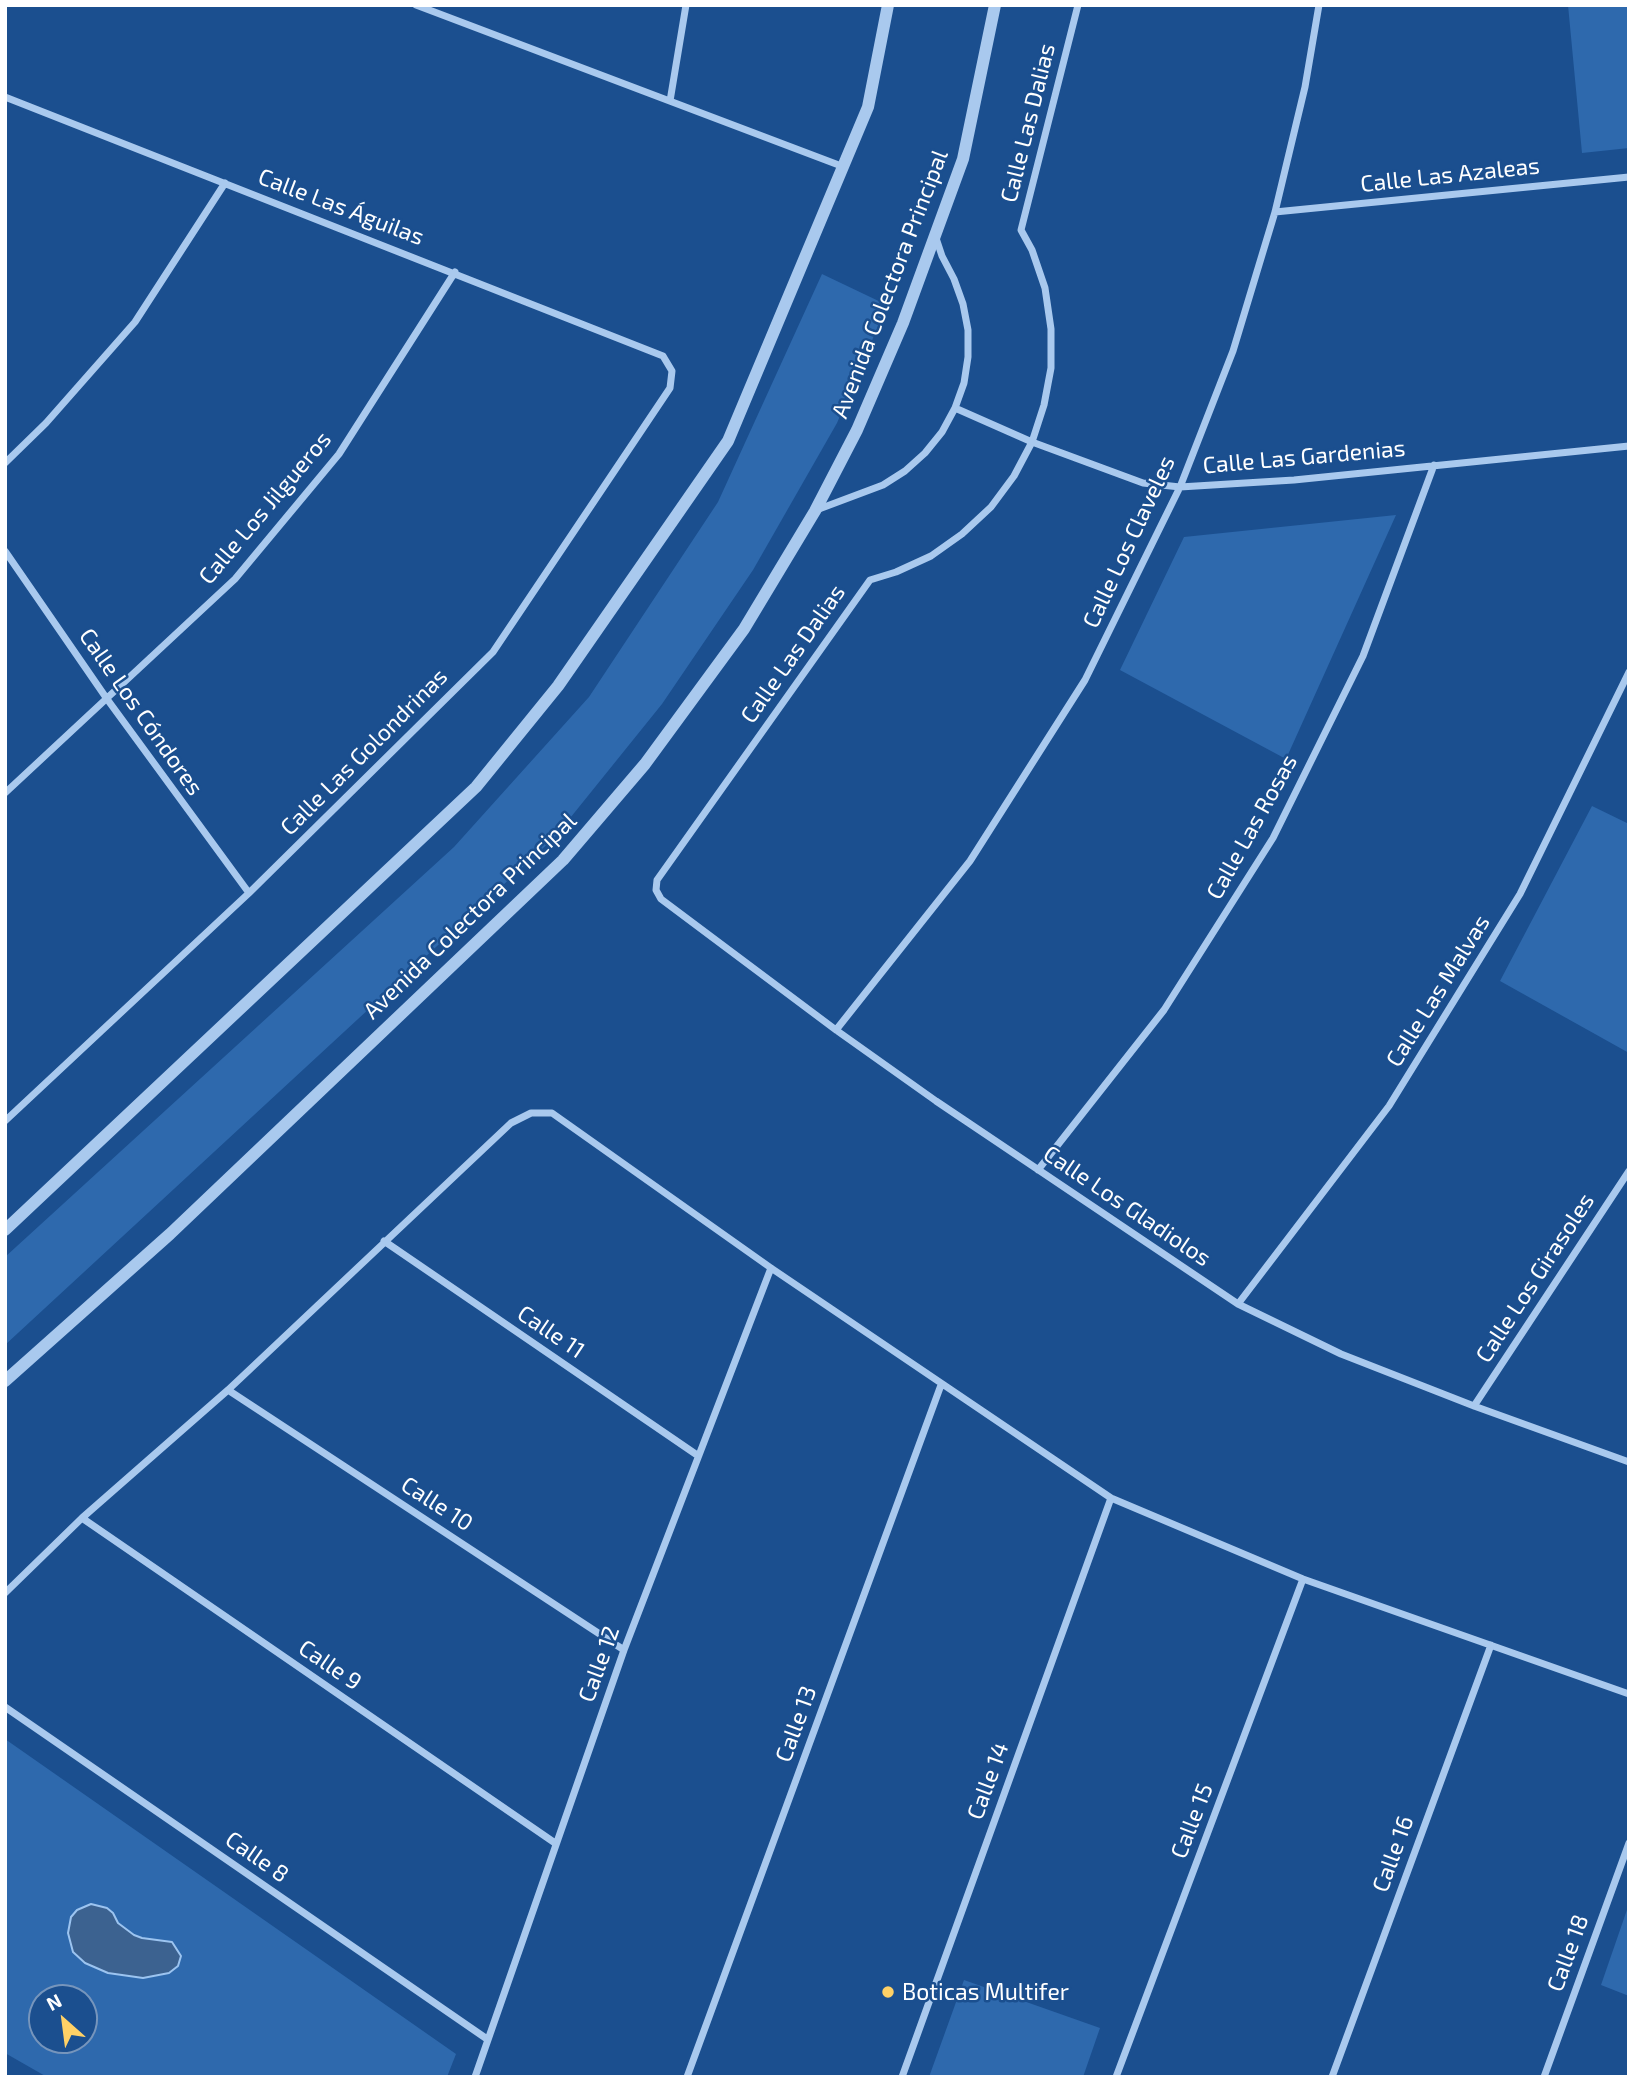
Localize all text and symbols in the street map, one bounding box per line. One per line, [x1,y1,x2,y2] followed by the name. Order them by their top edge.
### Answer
[995,41,1061,205] street label: Calle Las Dalias
[826,146,954,422] street label: Avenida Colectora Principal
[1359,152,1541,198] street label: Calle Las Azaleas
[254,163,428,251] street label: Calle Las Águilas
[193,426,337,590] street label: Calle Los Jilgueros
[1202,434,1406,480] street label: Calle Las Gardenias
[1077,452,1181,632] street label: Calle Los Claveles
[735,579,851,729] street label: Calle Las Dalias
[73,623,209,801] street label: Calle Los Cóndores
[275,663,453,841] street label: Calle Las Golondrinas
[1201,750,1303,904] street label: Calle Las Rosas
[358,807,582,1025] street label: Avenida Colectora Principal
[1380,910,1496,1072] street label: Calle Las Malvas
[1038,1140,1216,1272] street label: Calle Los Gladiolos
[1470,1188,1600,1368] street label: Calle Los Girasoles
[512,1300,590,1364] street label: Calle 11
[396,1471,478,1537] street label: Calle 10
[573,1622,625,1706] street label: Calle 12
[293,1634,367,1696] street label: Calle 9
[770,1682,822,1766] street label: Calle 13
[961,1739,1015,1823] street label: Calle 14
[1165,1779,1219,1863] street label: Calle 15
[1366,1812,1420,1896] street label: Calle 16
[220,1825,294,1889] street label: Calle 8
[1541,1911,1595,1995] street label: Calle 18
[902,1978,1069,2006] place label: Boticas Multifer
[28,1984,98,2054] north arrow
[880,1984,896,2000] marker: Boticas Multifer
[42,1988,65,2015] text: N

